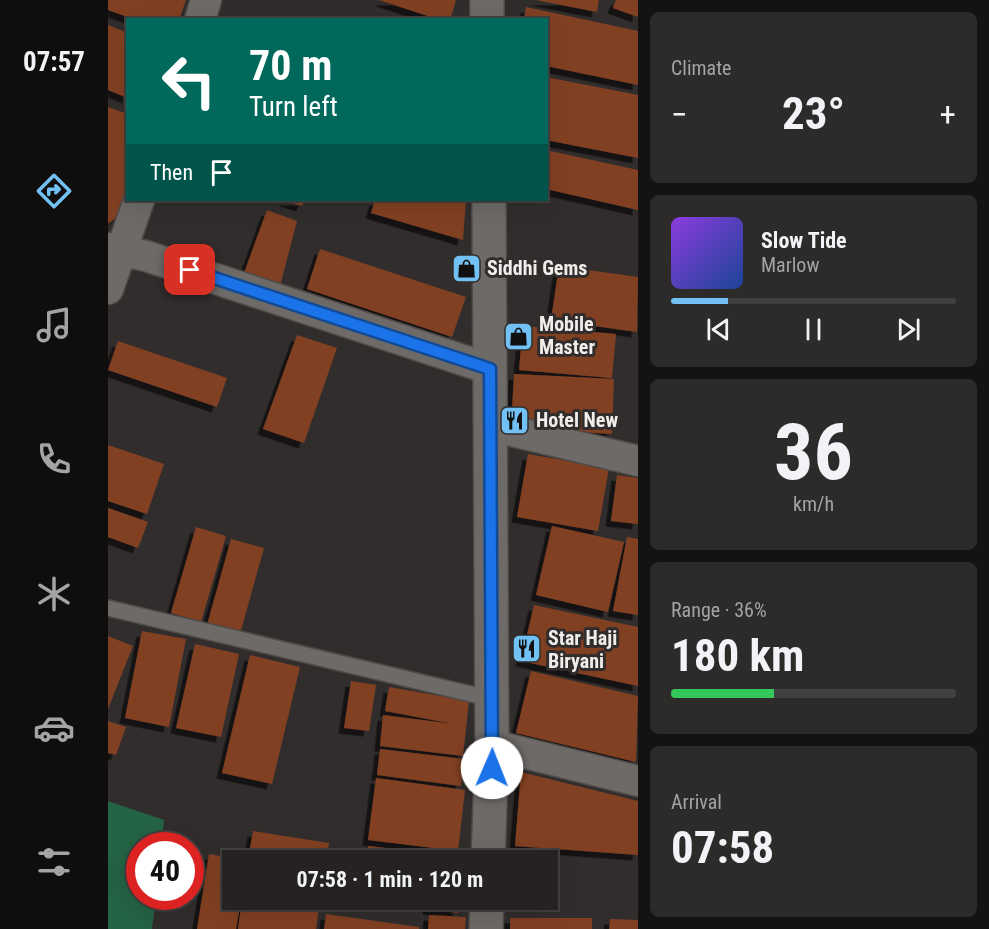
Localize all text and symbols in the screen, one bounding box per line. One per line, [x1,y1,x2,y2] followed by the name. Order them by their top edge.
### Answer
[249,41,332,90] text: 70 m
[150,42,228,120] icon: left
[23,46,85,78] text: 07:57
[671,56,731,80] text: Climate
[782,87,845,140] text: 23°
[249,91,338,123] text: Turn left
[671,95,688,134] text: −
[940,95,956,134] text: +
[205,156,238,189] icon: arrive
[150,160,193,185] text: Then
[33,170,75,212] icon: directions
[761,228,847,253] text: Slow Tide
[164,244,215,295] pin
[450,252,482,284] shop icon: Siddhi Gems
[173,253,206,286] icon: arrive
[761,253,819,277] text: Marlow
[487,256,587,280] place label: Siddhi Gems
[33,304,75,346] icon: music
[539,312,595,359] place label: Mobile Master
[702,313,735,346] icon: previous
[797,313,830,346] icon: pause
[892,313,925,346] icon: next
[502,320,534,352] shop icon: Mobile Master
[499,404,531,436] restaurant icon: Hotel New
[774,407,853,498] text: 36
[536,408,618,432] place label: Hotel New
[33,438,75,480] icon: phone
[793,492,834,516] text: km/h
[33,573,75,615] icon: climate
[671,598,767,622] text: Range · 36%
[548,626,617,673] place label: Star Haji Biryani
[671,629,804,682] text: 180 km
[511,633,543,665] restaurant icon: Star Haji Biryani
[33,707,75,749] icon: car
[460,736,524,800] position arrow
[671,790,722,814] text: Arrival
[671,821,774,874] text: 07:58
[126,832,204,910] speed limit sign: 40
[33,841,75,883] icon: filters
[297,867,483,892] text: 07:58 · 1 min · 120 m

